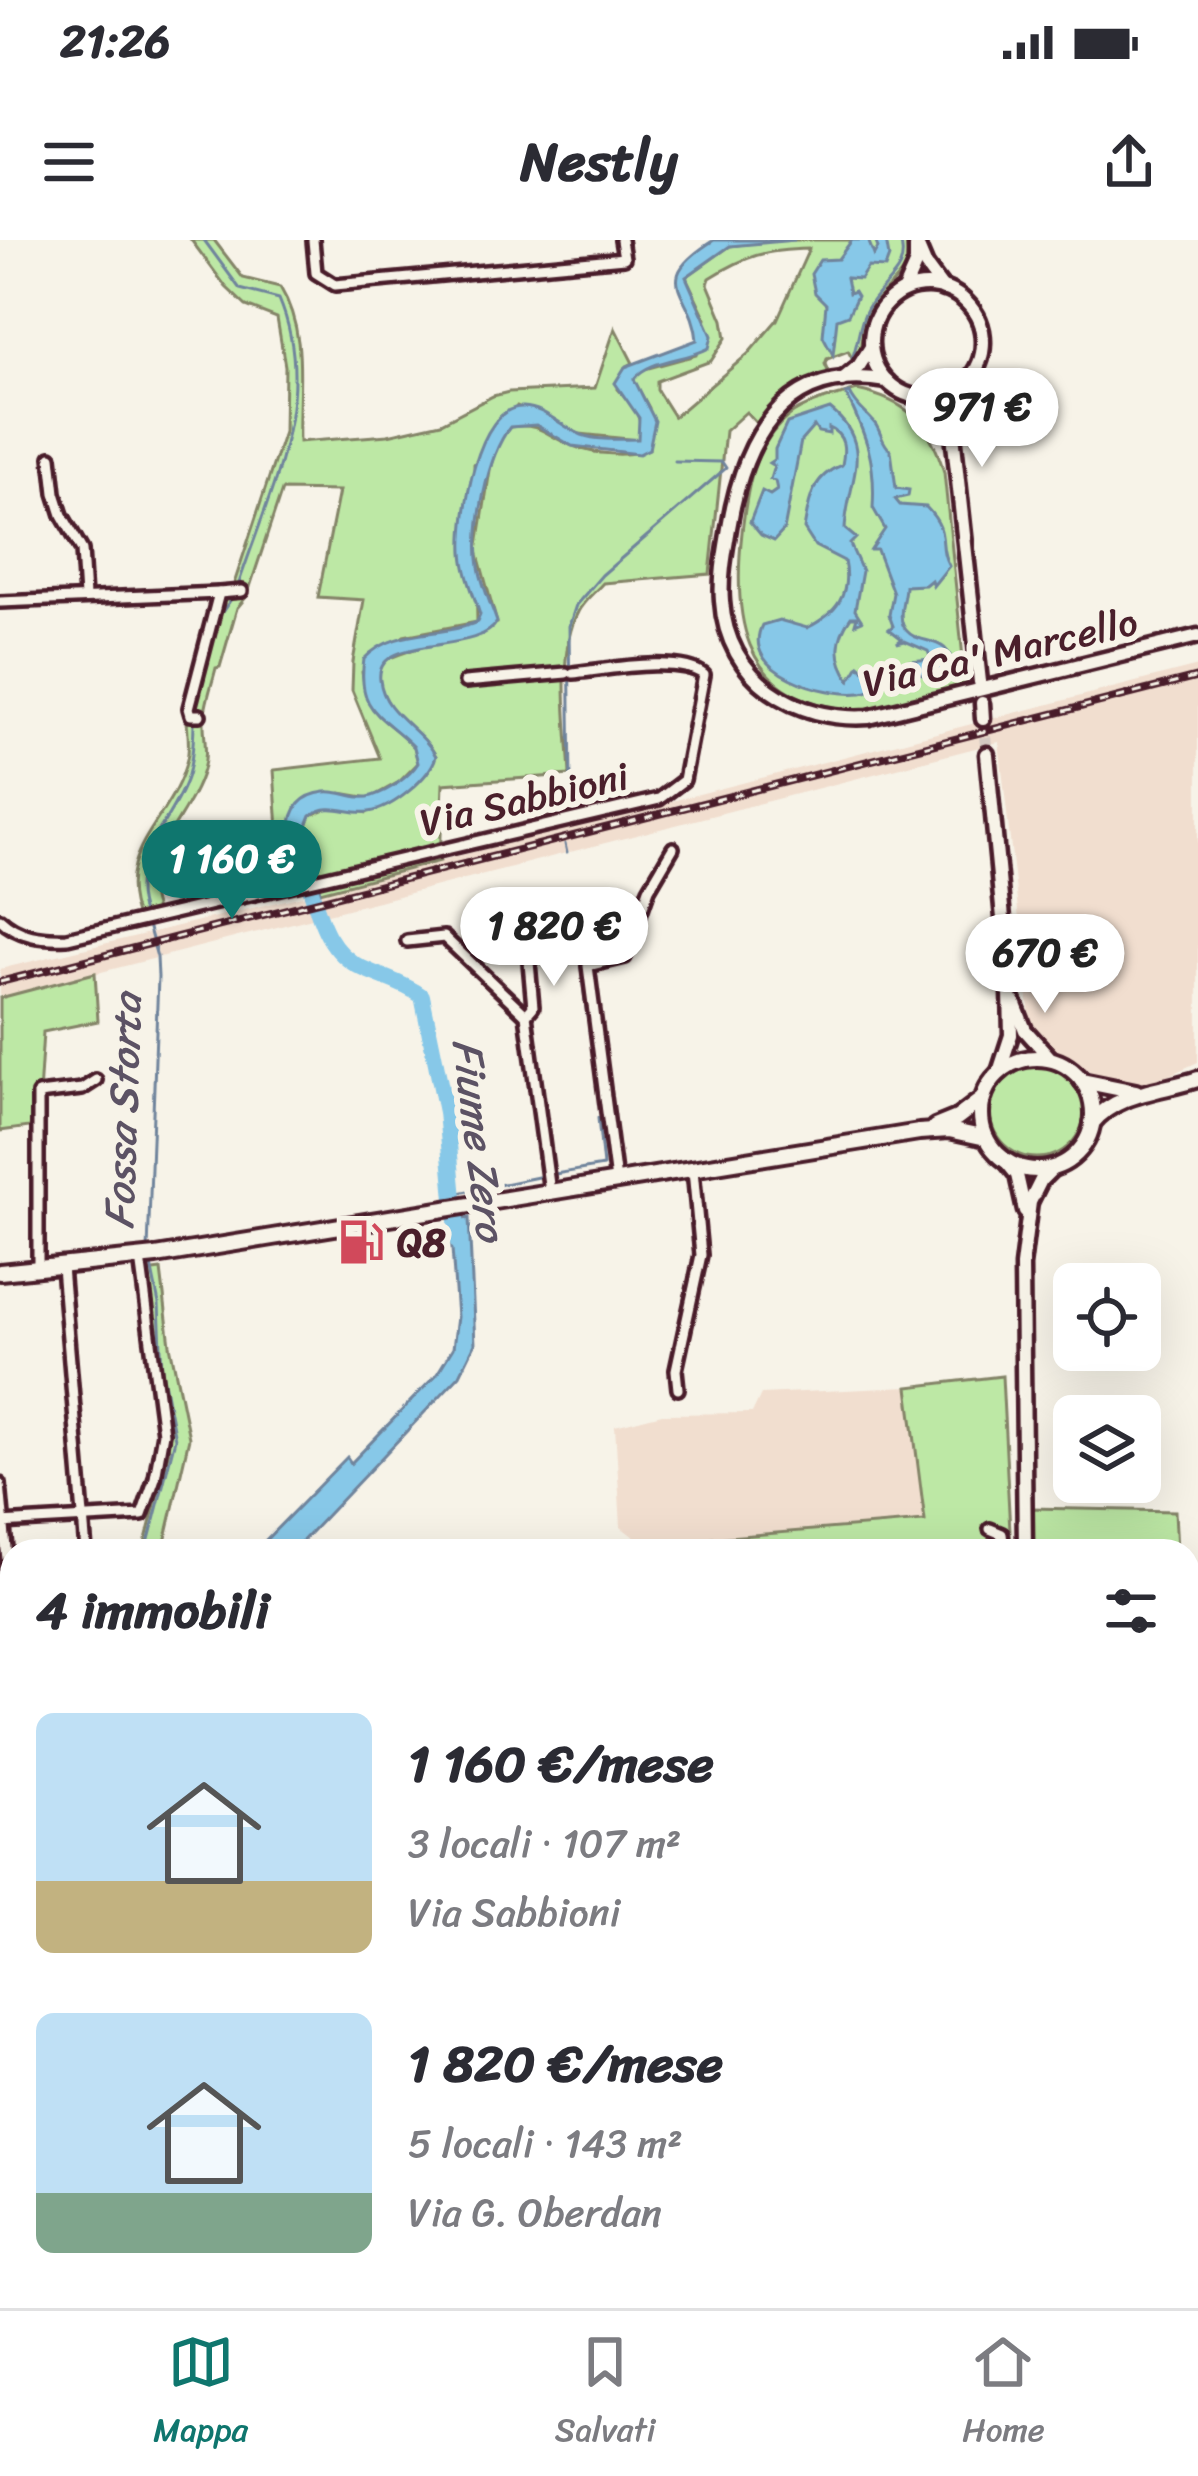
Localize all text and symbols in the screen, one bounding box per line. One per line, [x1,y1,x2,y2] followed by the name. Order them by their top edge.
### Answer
[60,2,170,82] text: 21:26
[520,114,678,210] text: Nestly
[36,129,102,195] icon: menu
[1096,129,1162,195] icon: share
[898,368,1066,470] pin: 971 €
[933,372,1031,441] text: 971 €
[856,587,1144,717] street label: Via Ca' Marcello
[413,741,636,857] street label: Via Sabbioni
[121,820,343,922] pin: 1 160 €
[169,824,295,893] text: 1 160 €
[443,887,665,989] pin: 1 820 €
[487,891,621,960] text: 1 820 €
[961,914,1129,1016] pin: 670 €
[992,918,1098,987] text: 670 €
[82,989,164,1230] water label: Fossa Storta
[430,1035,528,1248] water label: Fiume Zero
[397,1208,446,1277] place label: Q8
[336,1217,386,1267] fuel station icon: Q8
[1053,1263,1161,1503] map controls
[1053,1263,1161,1371] button: locate
[1053,1395,1161,1503] button: layers
[36,1566,269,1656] text: 4 immobili
[1098,1578,1164,1644] icon: filters
[408,1719,714,1809] text: 1 160 €/mese
[132,1761,276,1905] icon: home
[408,1809,681,1878] text: 3 locali · 107 m²
[408,1878,620,1947] text: Via Sabbioni
[408,2019,723,2109] text: 1 820 €/mese
[132,2061,276,2205] icon: home
[408,2109,682,2178] text: 5 locali · 143 m²
[408,2178,662,2247] text: Via G. Oberdan
[153,2329,248,2459] tab: Mappa
[555,2329,656,2459] tab: Salvati
[962,2329,1045,2459] tab: Home

